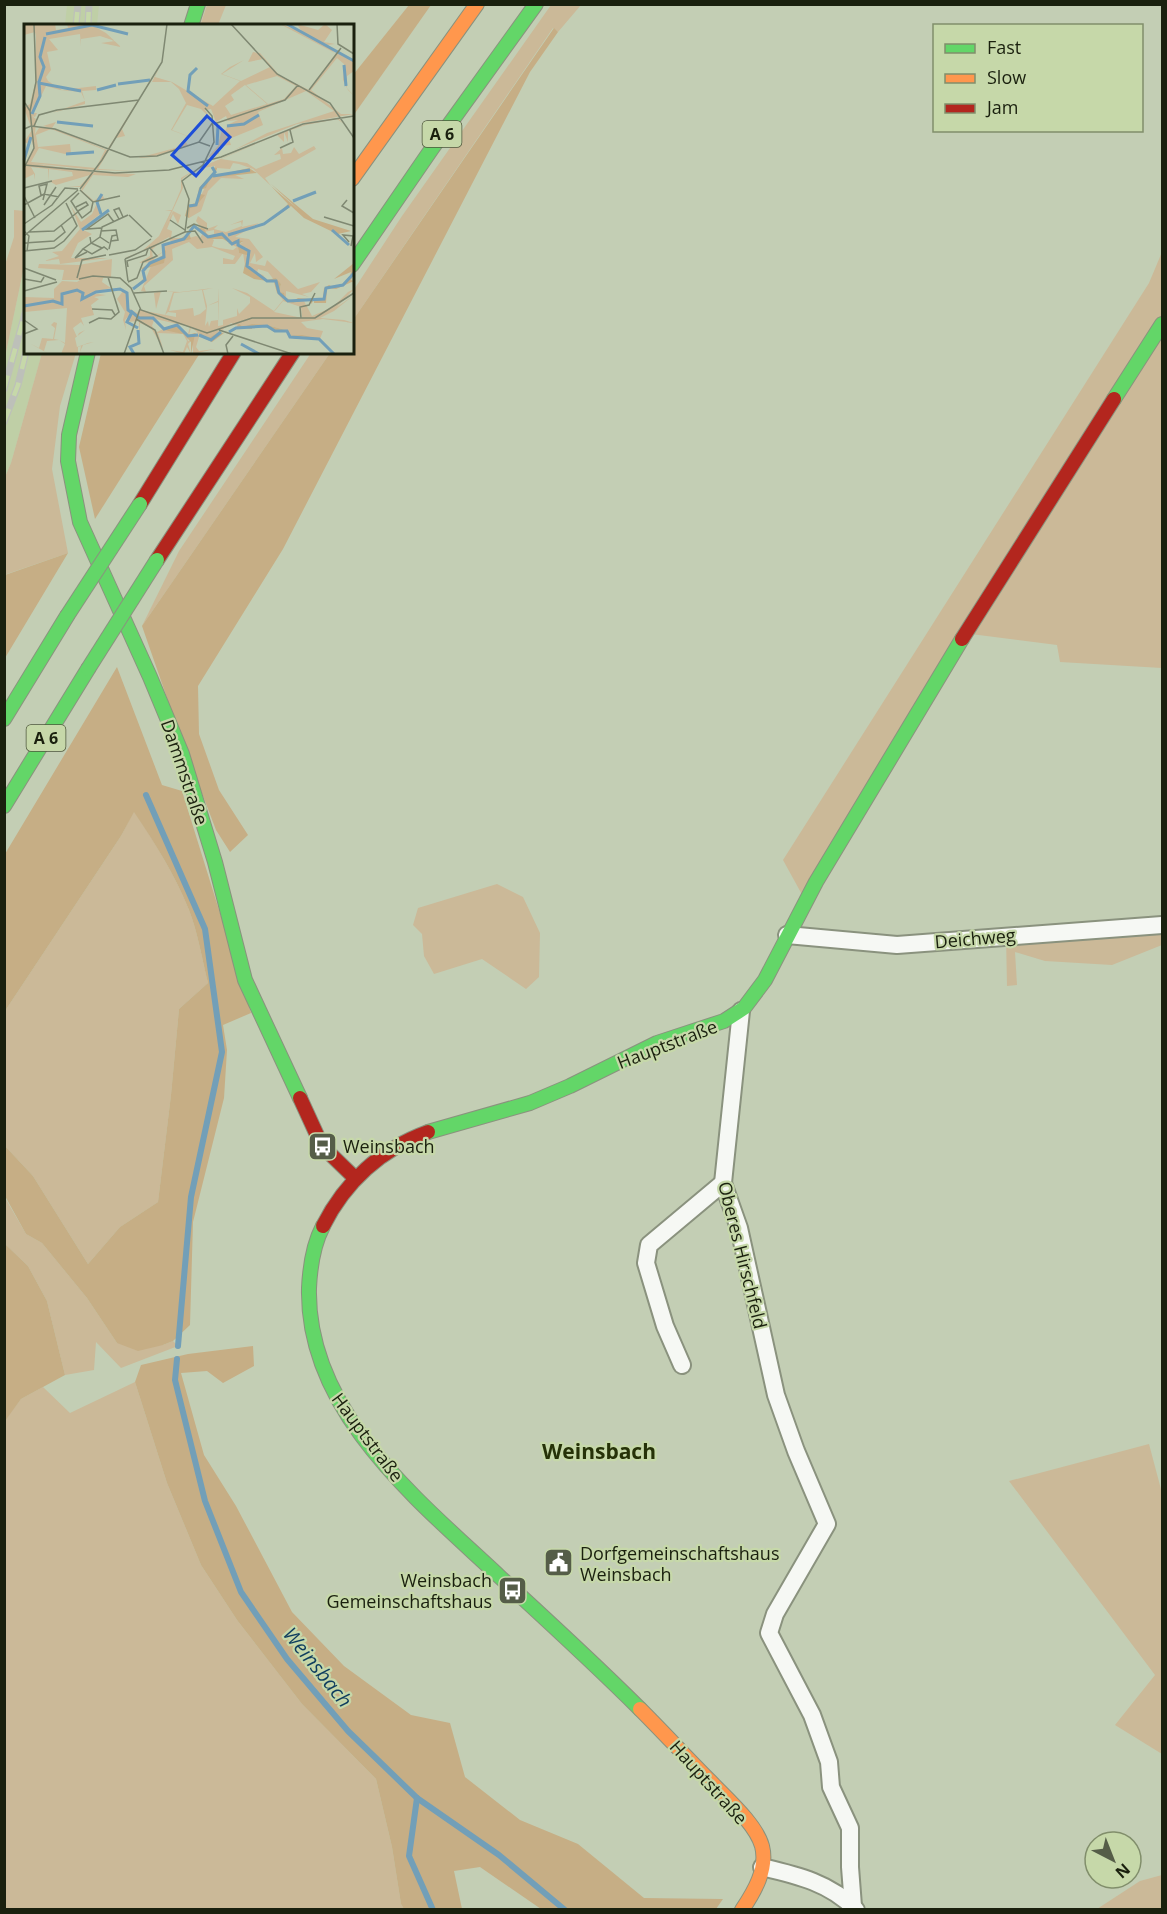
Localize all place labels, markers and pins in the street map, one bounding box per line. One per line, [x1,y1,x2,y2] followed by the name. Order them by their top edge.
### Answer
[306,1130,338,1162] bus stop icon: Weinsbach
[343,1134,435,1158] place label: Weinsbach
[580,1541,780,1586] place label: Dorfgemeinschaftshaus Weinsbach
[543,1547,575,1579] public building icon: Dorfgemeinschaftshaus Weinsbach
[327,1568,492,1613] place label: Weinsbach Gemeinschaftshaus
[497,1574,529,1606] bus stop icon: Weinsbach Gemeinschaftshaus

